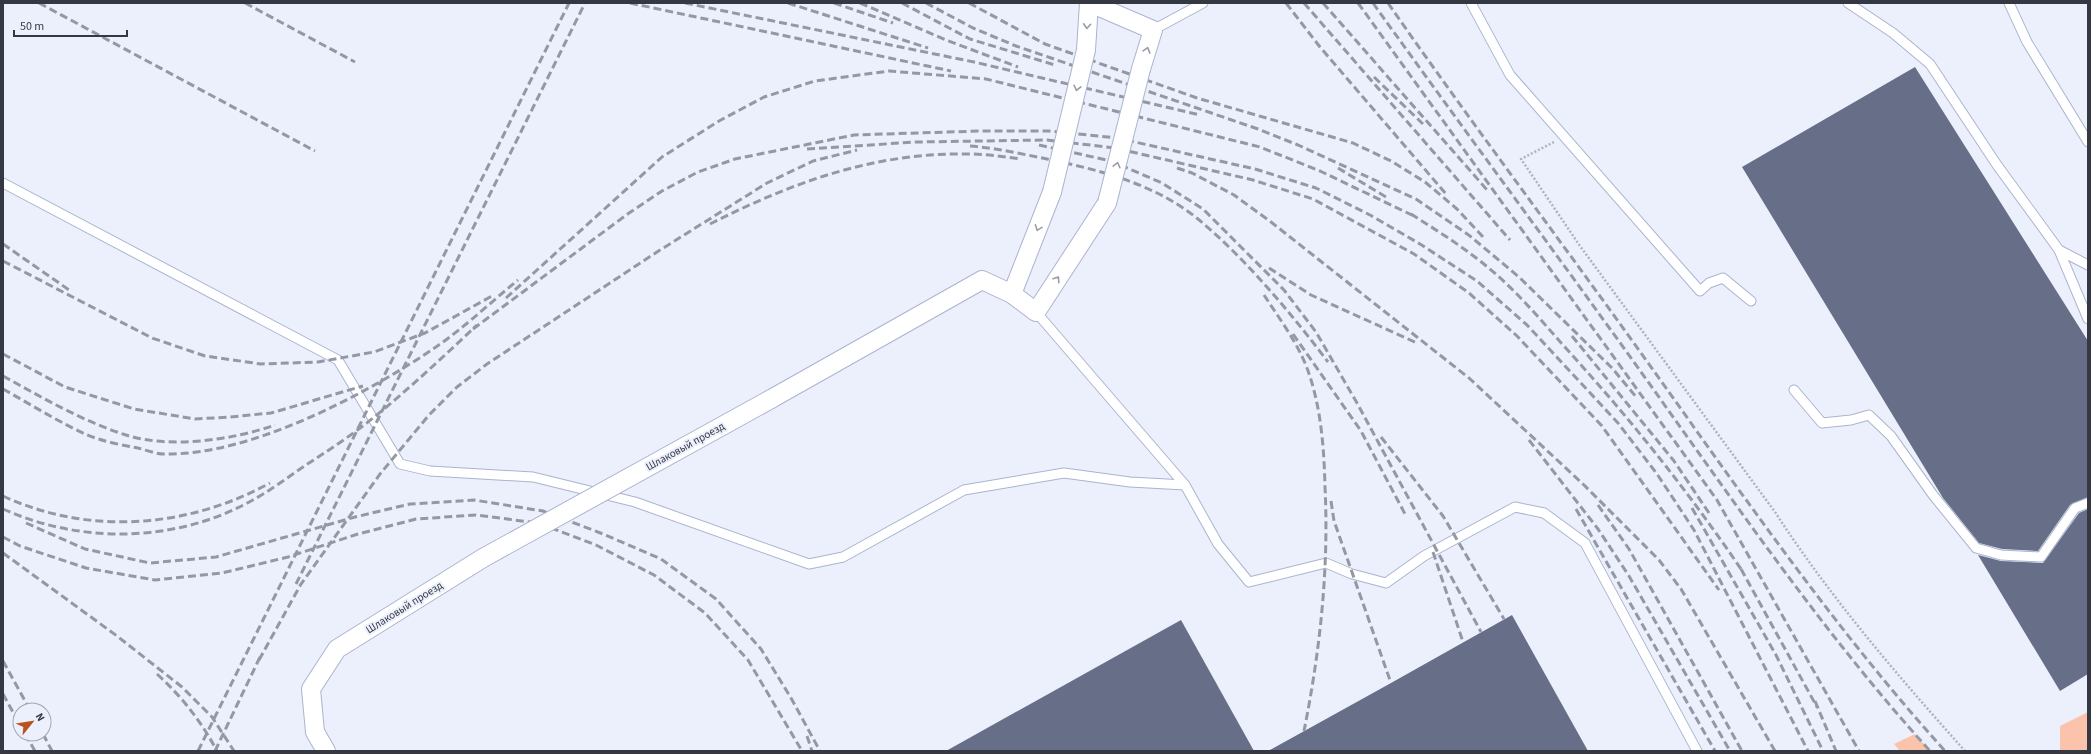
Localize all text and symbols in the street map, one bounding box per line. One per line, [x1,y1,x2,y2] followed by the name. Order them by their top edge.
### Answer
[14,12,127,38] scale bar
[20,18,44,35] text: 50 m
[1083,23,1092,29] one-way arrow
[1142,46,1151,53] one-way arrow
[1073,85,1081,91] one-way arrow
[1112,162,1121,169] one-way arrow
[1034,225,1042,232] one-way arrow
[1053,276,1060,283] one-way arrow
[643,418,728,474] street label: Шлаковый проезд
[363,578,446,637] street label: Шлаковый проезд
[12,702,52,742] north arrow
[32,710,49,724] text: N

